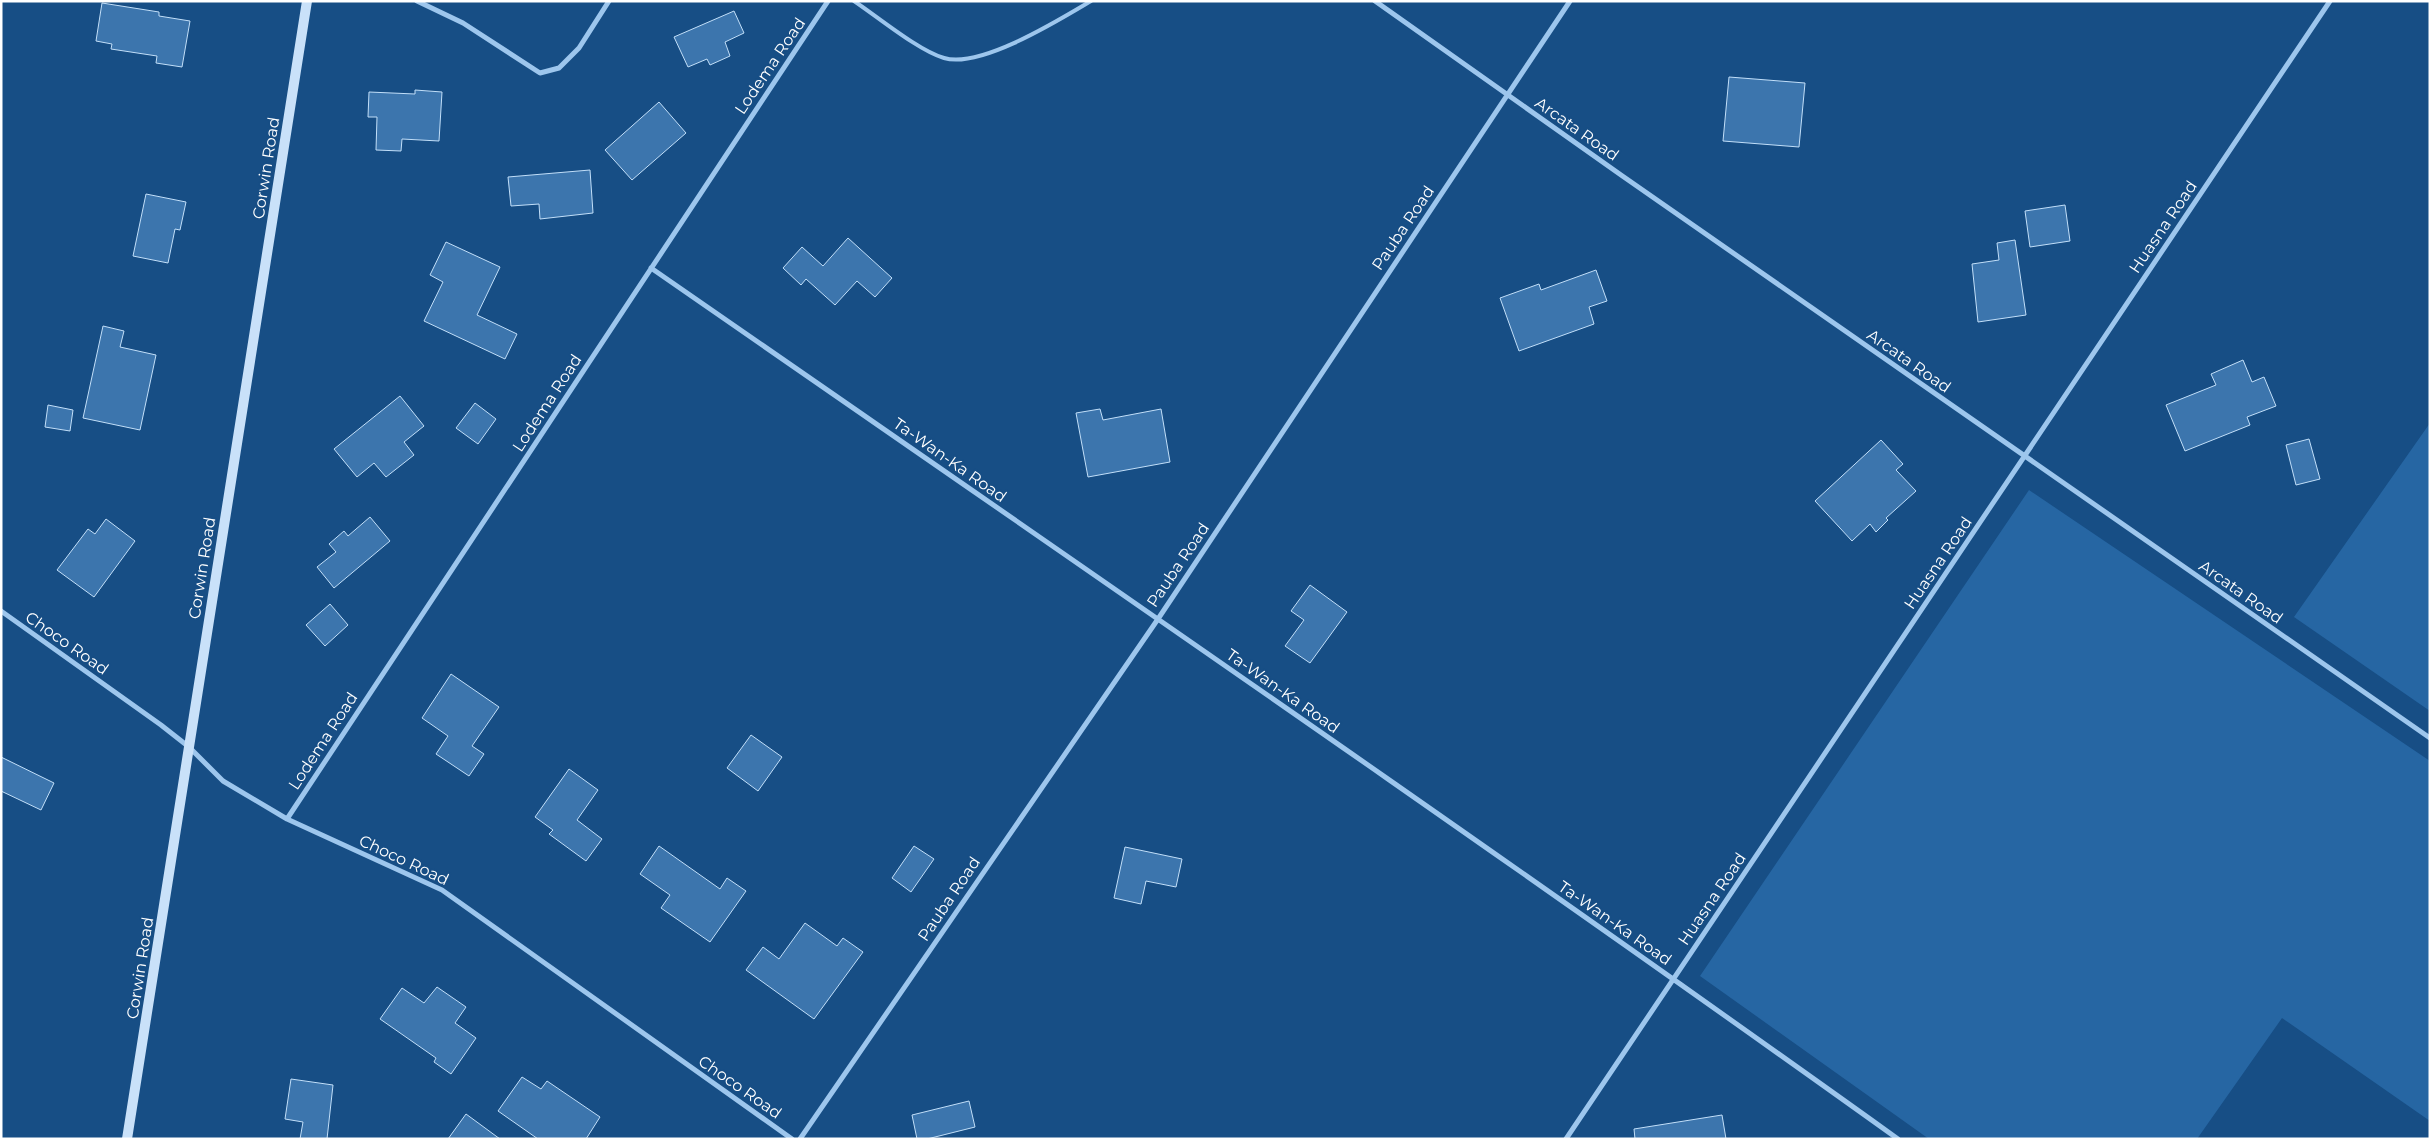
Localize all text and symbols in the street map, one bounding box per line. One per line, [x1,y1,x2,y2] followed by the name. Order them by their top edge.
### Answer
[731,14,809,118] street label: Lodema Road
[1532,93,1622,165] street label: Arcata Road
[249,116,283,220] street label: Corwin Road
[2125,177,2201,277] street label: Huasna Road
[1368,182,1438,274] street label: Pauba Road
[1864,325,1954,397] street label: Arcata Road
[508,351,586,455] street label: Lodema Road
[890,414,1010,506] street label: Ta-Wan-Ka Road
[1900,513,1976,613] street label: Huasna Road
[185,516,219,620] street label: Corwin Road
[1143,519,1213,611] street label: Pauba Road
[2196,556,2286,628] street label: Arcata Road
[22,607,112,679] street label: Choco Road
[1223,645,1343,737] street label: Ta-Wan-Ka Road
[284,689,362,793] street label: Lodema Road
[356,831,452,889] street label: Choco Road
[1674,849,1750,949] street label: Huasna Road
[914,853,984,945] street label: Pauba Road
[1555,877,1675,969] street label: Ta-Wan-Ka Road
[123,916,157,1020] street label: Corwin Road
[695,1051,785,1123] street label: Choco Road

